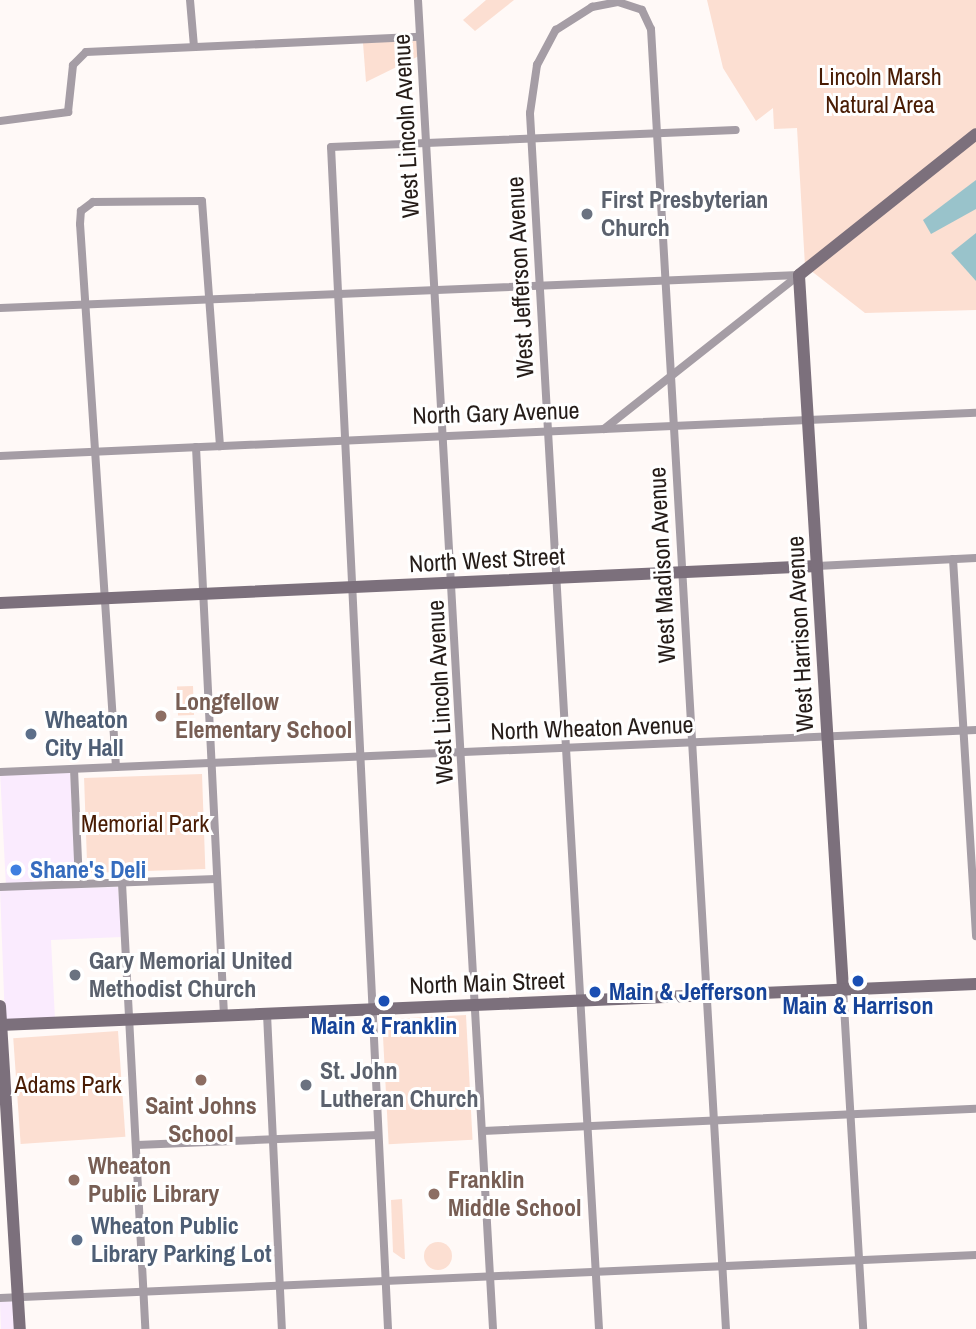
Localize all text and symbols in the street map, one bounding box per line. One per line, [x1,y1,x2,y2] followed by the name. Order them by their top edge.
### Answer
[387,33,425,219] street label: West Lincoln Avenue
[818,63,942,119] park label: Lincoln Marsh Natural Area
[500,175,540,379] street label: West Jefferson Avenue
[601,186,768,242] place label: First Presbyterian Church
[579,206,595,222] marker: First Presbyterian Church
[411,396,581,430] street label: North Gary Avenue
[642,466,682,664] street label: West Madison Avenue
[780,535,820,733] street label: West Harrison Avenue
[408,542,566,578] street label: North West Street
[421,599,459,785] street label: West Lincoln Avenue
[175,688,352,744] place label: Longfellow Elementary School
[45,706,128,762] place label: Wheaton City Hall
[153,708,169,724] marker: Longfellow Elementary School
[489,710,695,746] street label: North Wheaton Avenue
[23,726,39,742] marker: Wheaton City Hall
[81,810,209,838] park label: Memorial Park
[30,856,146,884] place label: Shane's Deli
[8,862,24,878] marker: Shane's Deli
[89,947,292,1003] place label: Gary Memorial United Methodist Church
[409,966,565,1000] street label: North Main Street
[67,967,83,983] marker: Gary Memorial United Methodist Church
[850,973,866,989] marker: Main & Harrison
[609,978,768,1006] place label: Main & Jefferson
[587,984,603,1000] marker: Main & Jefferson
[783,992,933,1020] place label: Main & Harrison
[376,993,392,1009] marker: Main & Franklin
[311,1012,457,1040] place label: Main & Franklin
[320,1057,479,1113] place label: St. John Lutheran Church
[14,1071,122,1099] park label: Adams Park
[193,1072,209,1088] marker: Saint Johns School
[298,1077,314,1093] marker: St. John Lutheran Church
[145,1092,257,1148] place label: Saint Johns School
[88,1152,219,1208] place label: Wheaton Public Library
[448,1166,581,1222] place label: Franklin Middle School
[66,1172,82,1188] marker: Wheaton Public Library
[426,1186,442,1202] marker: Franklin Middle School
[91,1212,271,1268] place label: Wheaton Public Library Parking Lot
[69,1232,85,1248] marker: Wheaton Public Library Parking Lot

